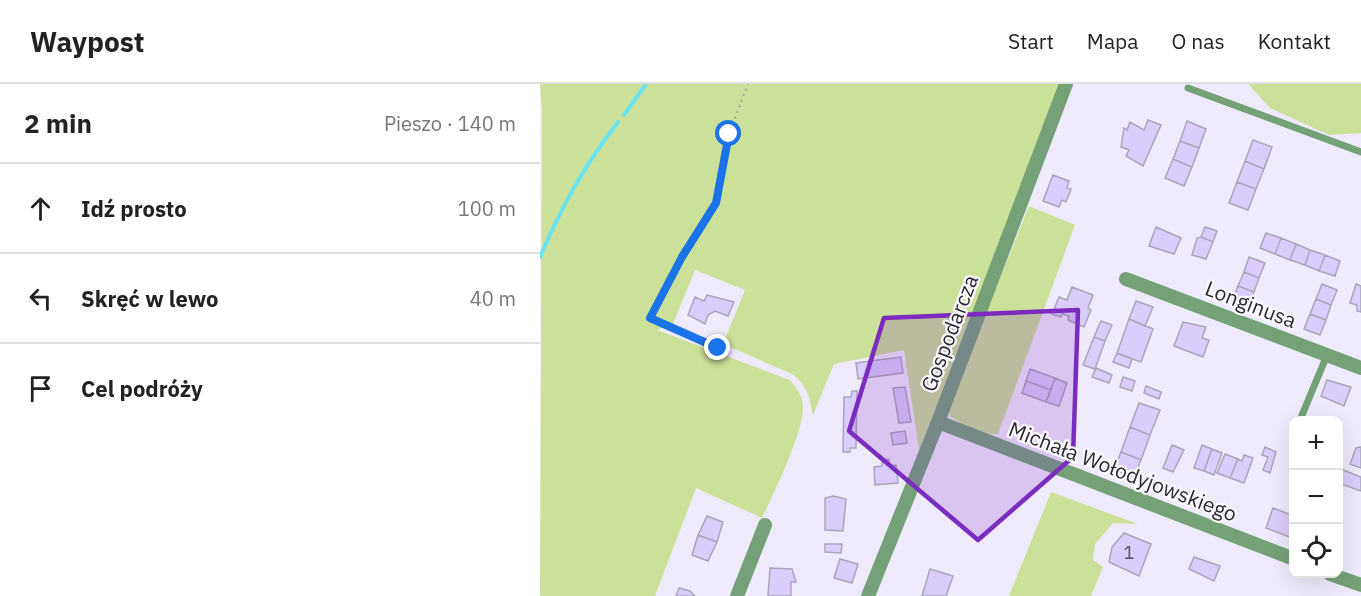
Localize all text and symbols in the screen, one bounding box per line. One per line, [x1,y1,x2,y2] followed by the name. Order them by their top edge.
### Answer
[30,23,144,60] text: Waypost
[1008,27,1054,55] text: Start
[1087,27,1139,55] text: Mapa
[1172,27,1225,55] text: O nas
[1258,27,1331,55] text: Kontakt
[24,106,92,140] text: 2 min
[384,110,516,137] text: Pieszo · 140 m
[715,120,741,146] route start
[24,192,57,225] icon: ahead
[81,194,187,223] text: Idź prosto
[458,195,516,222] text: 100 m
[914,271,984,395] street label: Gospodarcza
[1201,274,1301,334] street label: Longinusa
[24,282,57,315] icon: left
[81,284,218,313] text: Skręć w lewo
[470,285,516,312] text: 40 m
[704,334,730,360] route end
[24,372,57,405] icon: arrive
[81,374,203,403] text: Cel podróży
[1005,415,1241,527] street label: Michała Wołodyjowskiego
[1289,416,1343,578] map controls
[1289,416,1343,470] button: +
[1289,470,1343,524] button: −
[1289,524,1343,578] button: locate
[1124,541,1134,564] house number: 1

